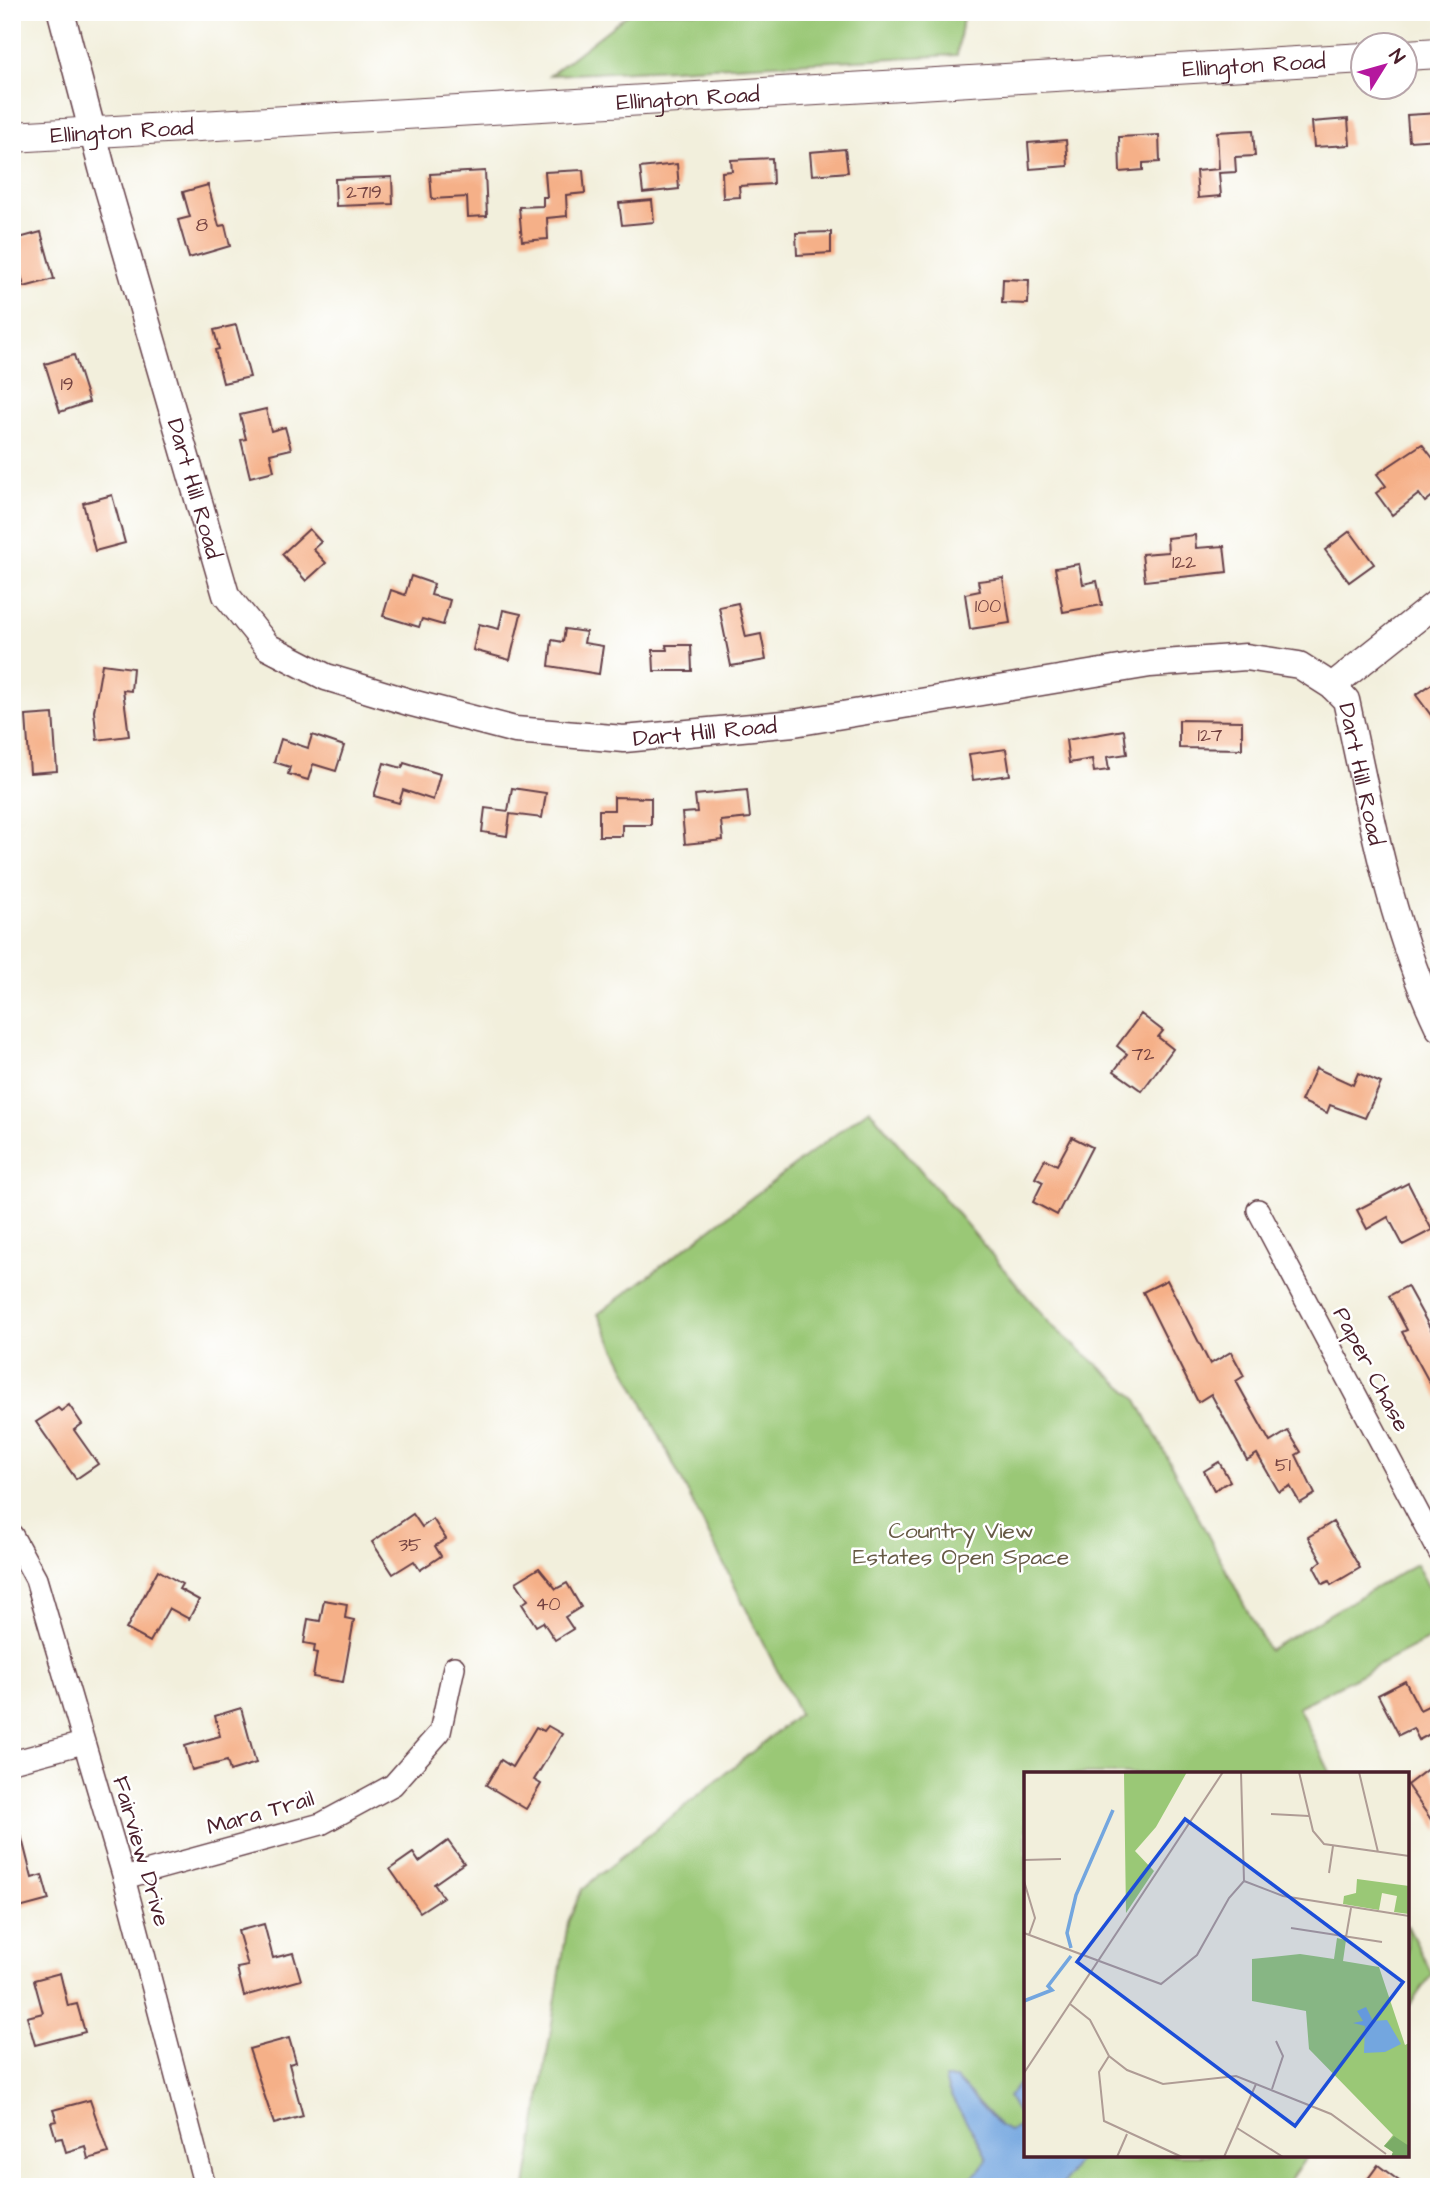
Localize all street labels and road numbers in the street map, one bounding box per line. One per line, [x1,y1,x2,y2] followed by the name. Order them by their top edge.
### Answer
[1181,45,1327,86] street label: Ellington Road
[615,78,761,119] street label: Ellington Road
[49,111,195,152] street label: Ellington Road
[159,415,230,563] street label: Dart Hill Road
[1330,700,1392,849] street label: Dart Hill Road
[631,710,779,755] street label: Dart Hill Road
[1325,1302,1417,1437] street label: Paper Chase
[104,1772,178,1930] street label: Fairview Drive
[203,1782,318,1844] street label: Mara Trail

